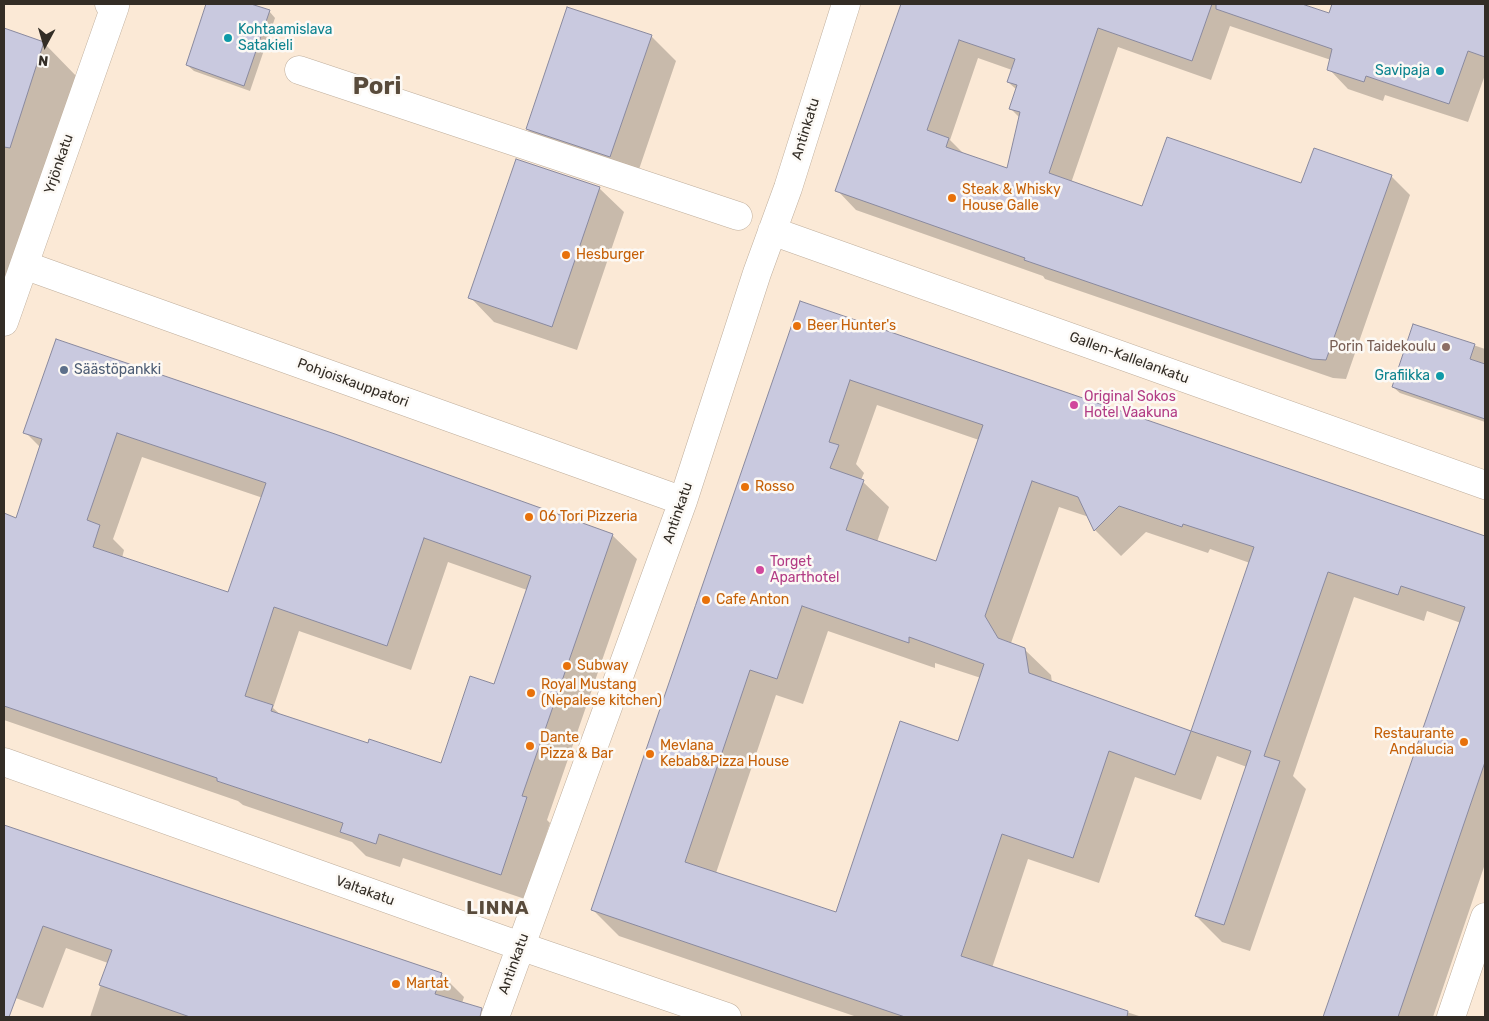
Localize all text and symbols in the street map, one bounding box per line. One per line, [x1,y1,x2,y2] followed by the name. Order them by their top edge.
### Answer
[20,20,70,70] north arrow
[238,22,333,54] place label: Kohtaamislava Satakieli
[222,32,234,44] marker: Kohtaamislava Satakieli
[37,51,49,69] text: N
[1375,63,1430,79] place label: Savipaja
[1434,65,1446,77] marker: Savipaja
[353,73,401,101] district label: Pori
[789,96,823,162] street label: Antinkatu
[41,132,77,196] street label: Yrjönkatu
[962,182,1061,214] place label: Steak & Whisky House Galle
[946,192,958,204] marker: Steak & Whisky House Galle
[576,247,644,263] place label: Hesburger
[560,249,572,261] marker: Hesburger
[807,318,896,334] place label: Beer Hunter's
[791,320,803,332] marker: Beer Hunter's
[1067,329,1191,387] street label: Gallen-Kallelankatu
[1329,339,1436,355] place label: Porin Taidekoulu
[1440,341,1452,353] marker: Porin Taidekoulu
[295,355,411,411] street label: Pohjoiskauppatori
[74,362,161,378] place label: Säästöpankki
[58,364,70,376] marker: Säästöpankki
[1374,368,1430,384] place label: Grafiikka
[1434,370,1446,382] marker: Grafiikka
[1084,389,1178,422] place label: Original Sokos Hotel Vaakuna
[1068,399,1080,411] marker: Original Sokos Hotel Vaakuna
[755,479,794,495] place label: Rosso
[660,480,696,546] street label: Antinkatu
[739,481,751,493] marker: Rosso
[539,509,638,525] place label: 06 Tori Pizzeria
[523,511,535,523] marker: 06 Tori Pizzeria
[770,554,839,586] place label: Torget Aparthotel
[754,564,766,576] marker: Torget Aparthotel
[716,592,789,608] place label: Cafe Anton
[700,594,712,606] marker: Cafe Anton
[577,658,629,674] place label: Subway
[561,660,573,672] marker: Subway
[541,677,662,710] place label: Royal Mustang (Nepalese kitchen)
[525,687,537,699] marker: Royal Mustang (Nepalese kitchen)
[1374,726,1454,759] place label: Restaurante Andalucia
[540,730,613,762] place label: Dante Pizza & Bar
[1458,736,1470,748] marker: Restaurante Andalucia
[660,738,789,770] place label: Mevlana Kebab&Pizza House
[524,740,536,752] marker: Dante Pizza & Bar
[644,748,656,760] marker: Mevlana Kebab&Pizza House
[333,873,397,909] street label: Valtakatu
[466,898,530,920] district label: LINNA
[495,931,533,997] street label: Antinkatu
[406,976,449,992] place label: Martat
[390,978,402,990] marker: Martat

